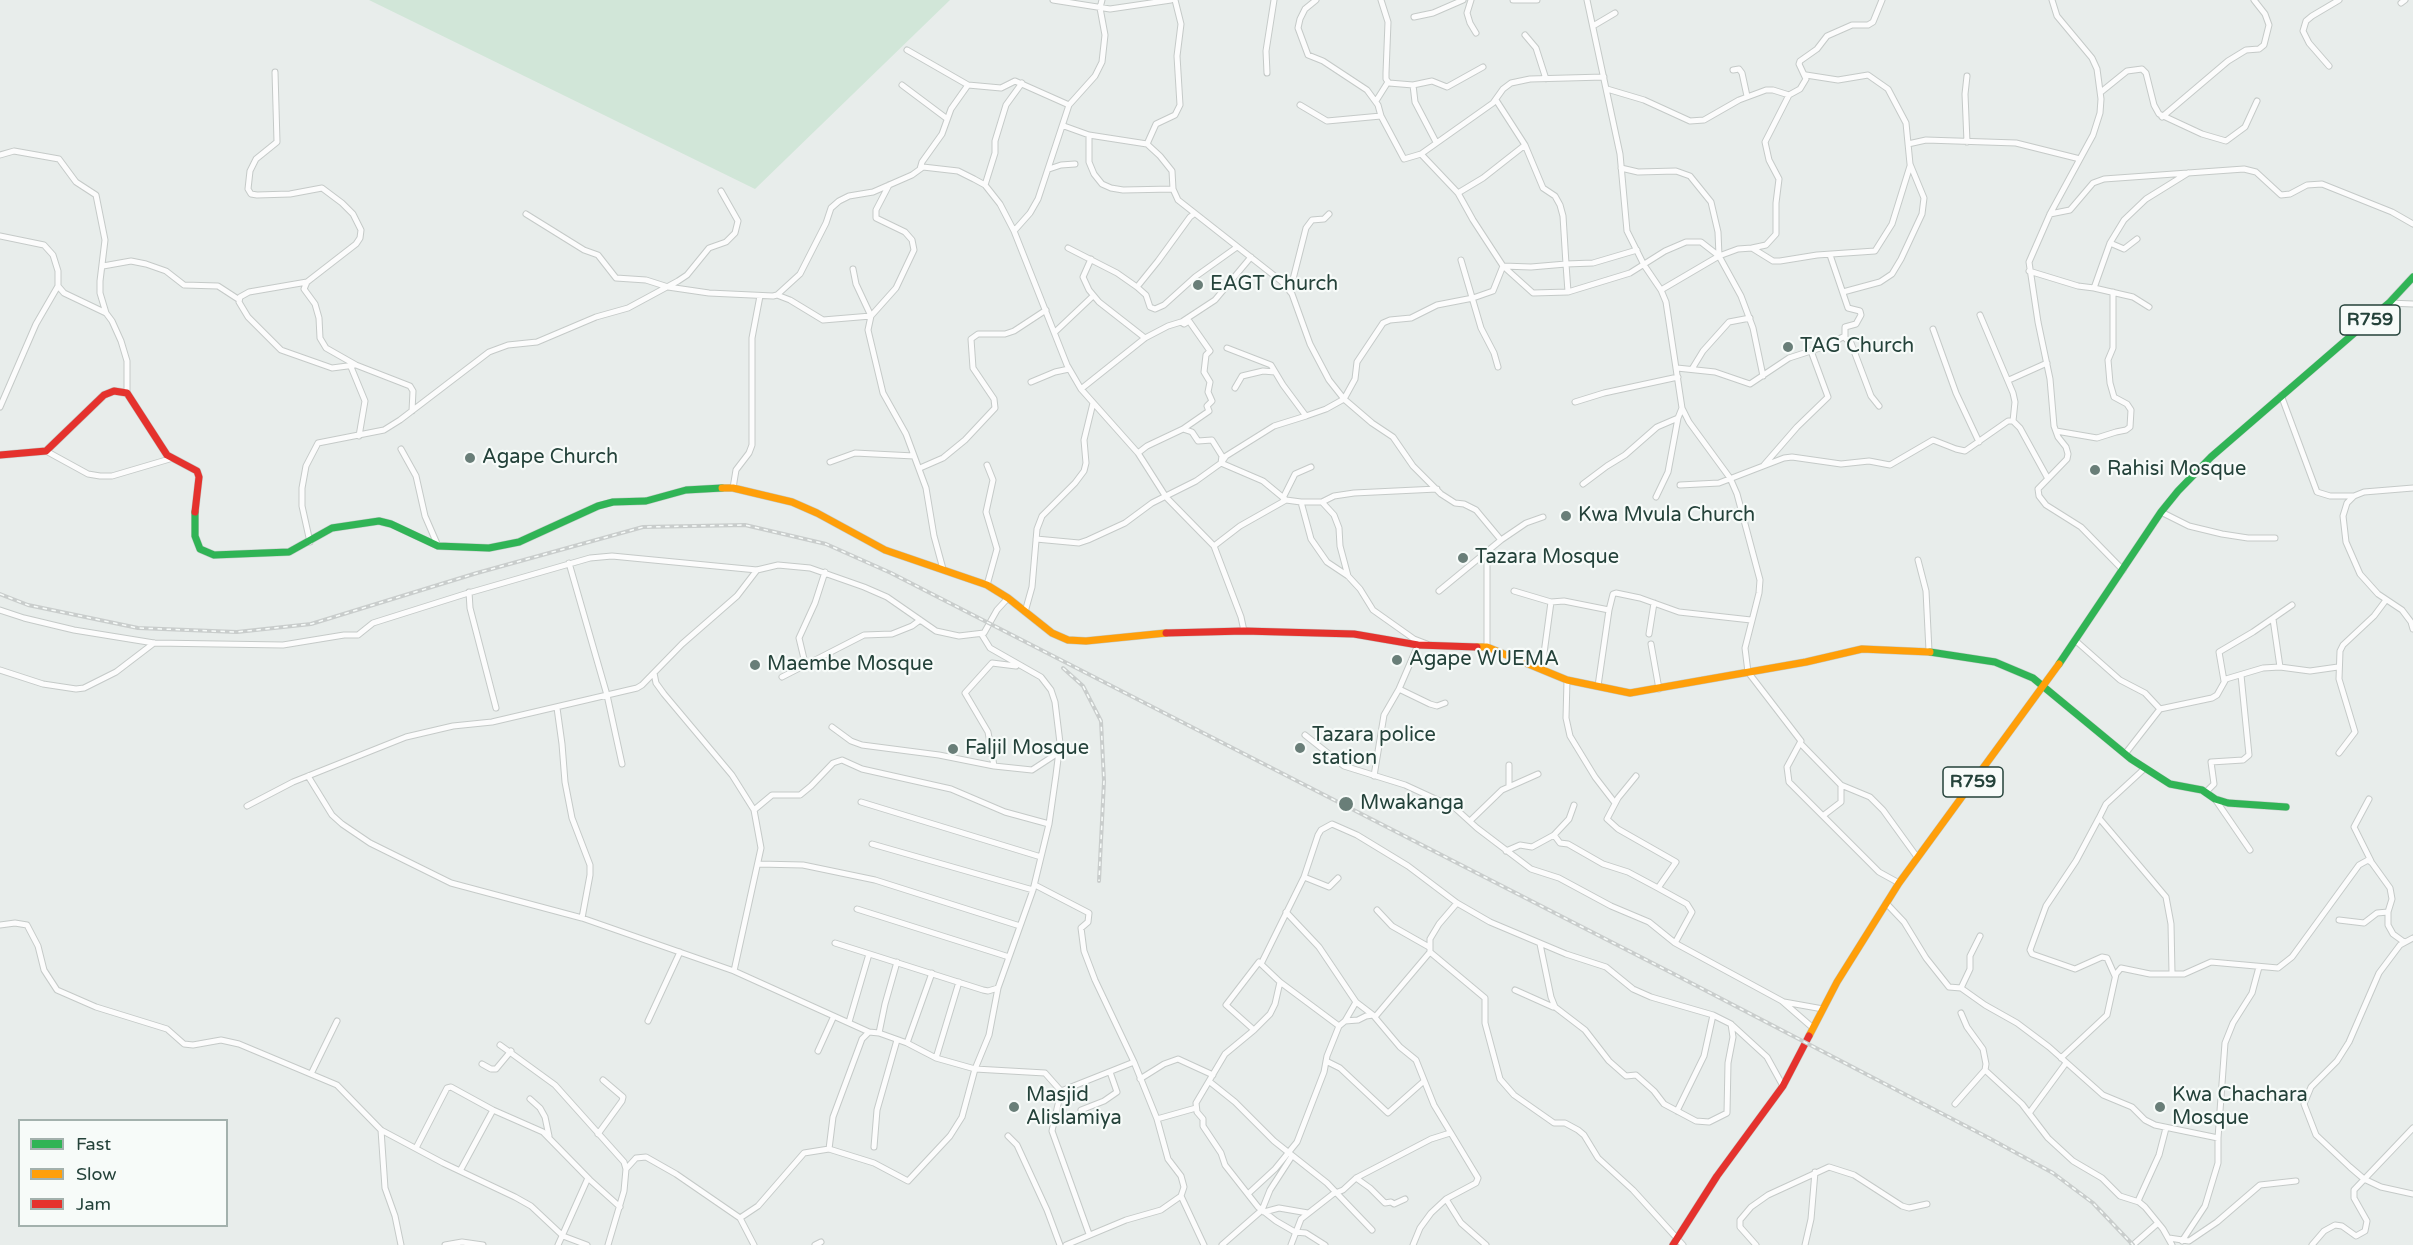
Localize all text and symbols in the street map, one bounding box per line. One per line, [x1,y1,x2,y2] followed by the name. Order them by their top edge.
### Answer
[1210,273,1338,297] place label: EAGT Church
[1191,278,1205,292] marker: EAGT Church
[2340,305,2400,335] road number: R759
[1800,335,1914,359] place label: TAG Church
[1781,340,1795,354] marker: TAG Church
[482,446,618,470] place label: Agape Church
[463,451,477,465] marker: Agape Church
[2107,458,2246,482] place label: Rahisi Mosque
[2088,463,2102,477] marker: Rahisi Mosque
[1578,504,1755,528] place label: Kwa Mvula Church
[1559,509,1573,523] marker: Kwa Mvula Church
[1475,546,1619,570] place label: Tazara Mosque
[1456,551,1470,565] marker: Tazara Mosque
[1409,648,1559,672] place label: Agape WUEMA
[767,653,933,677] place label: Maembe Mosque
[1390,653,1404,667] marker: Agape WUEMA
[748,658,762,672] marker: Maembe Mosque
[1312,724,1436,771] place label: Tazara police station
[965,737,1089,761] place label: Faljil Mosque
[1293,741,1307,755] marker: Tazara police station
[946,742,960,756] marker: Faljil Mosque
[1943,767,2003,797] road number: R759
[1360,792,1464,816] place label: Mwakanga
[1337,795,1355,813] marker: Mwakanga
[1026,1084,1122,1131] place label: Masjid Alislamiya
[2172,1084,2308,1131] place label: Kwa Chachara Mosque
[1007,1100,1021,1114] marker: Masjid Alislamiya
[2153,1100,2167,1114] marker: Kwa Chachara Mosque
[18,1119,228,1227] legend
[76,1133,111,1155] text: Fast
[76,1163,117,1185] text: Slow
[76,1193,111,1215] text: Jam

